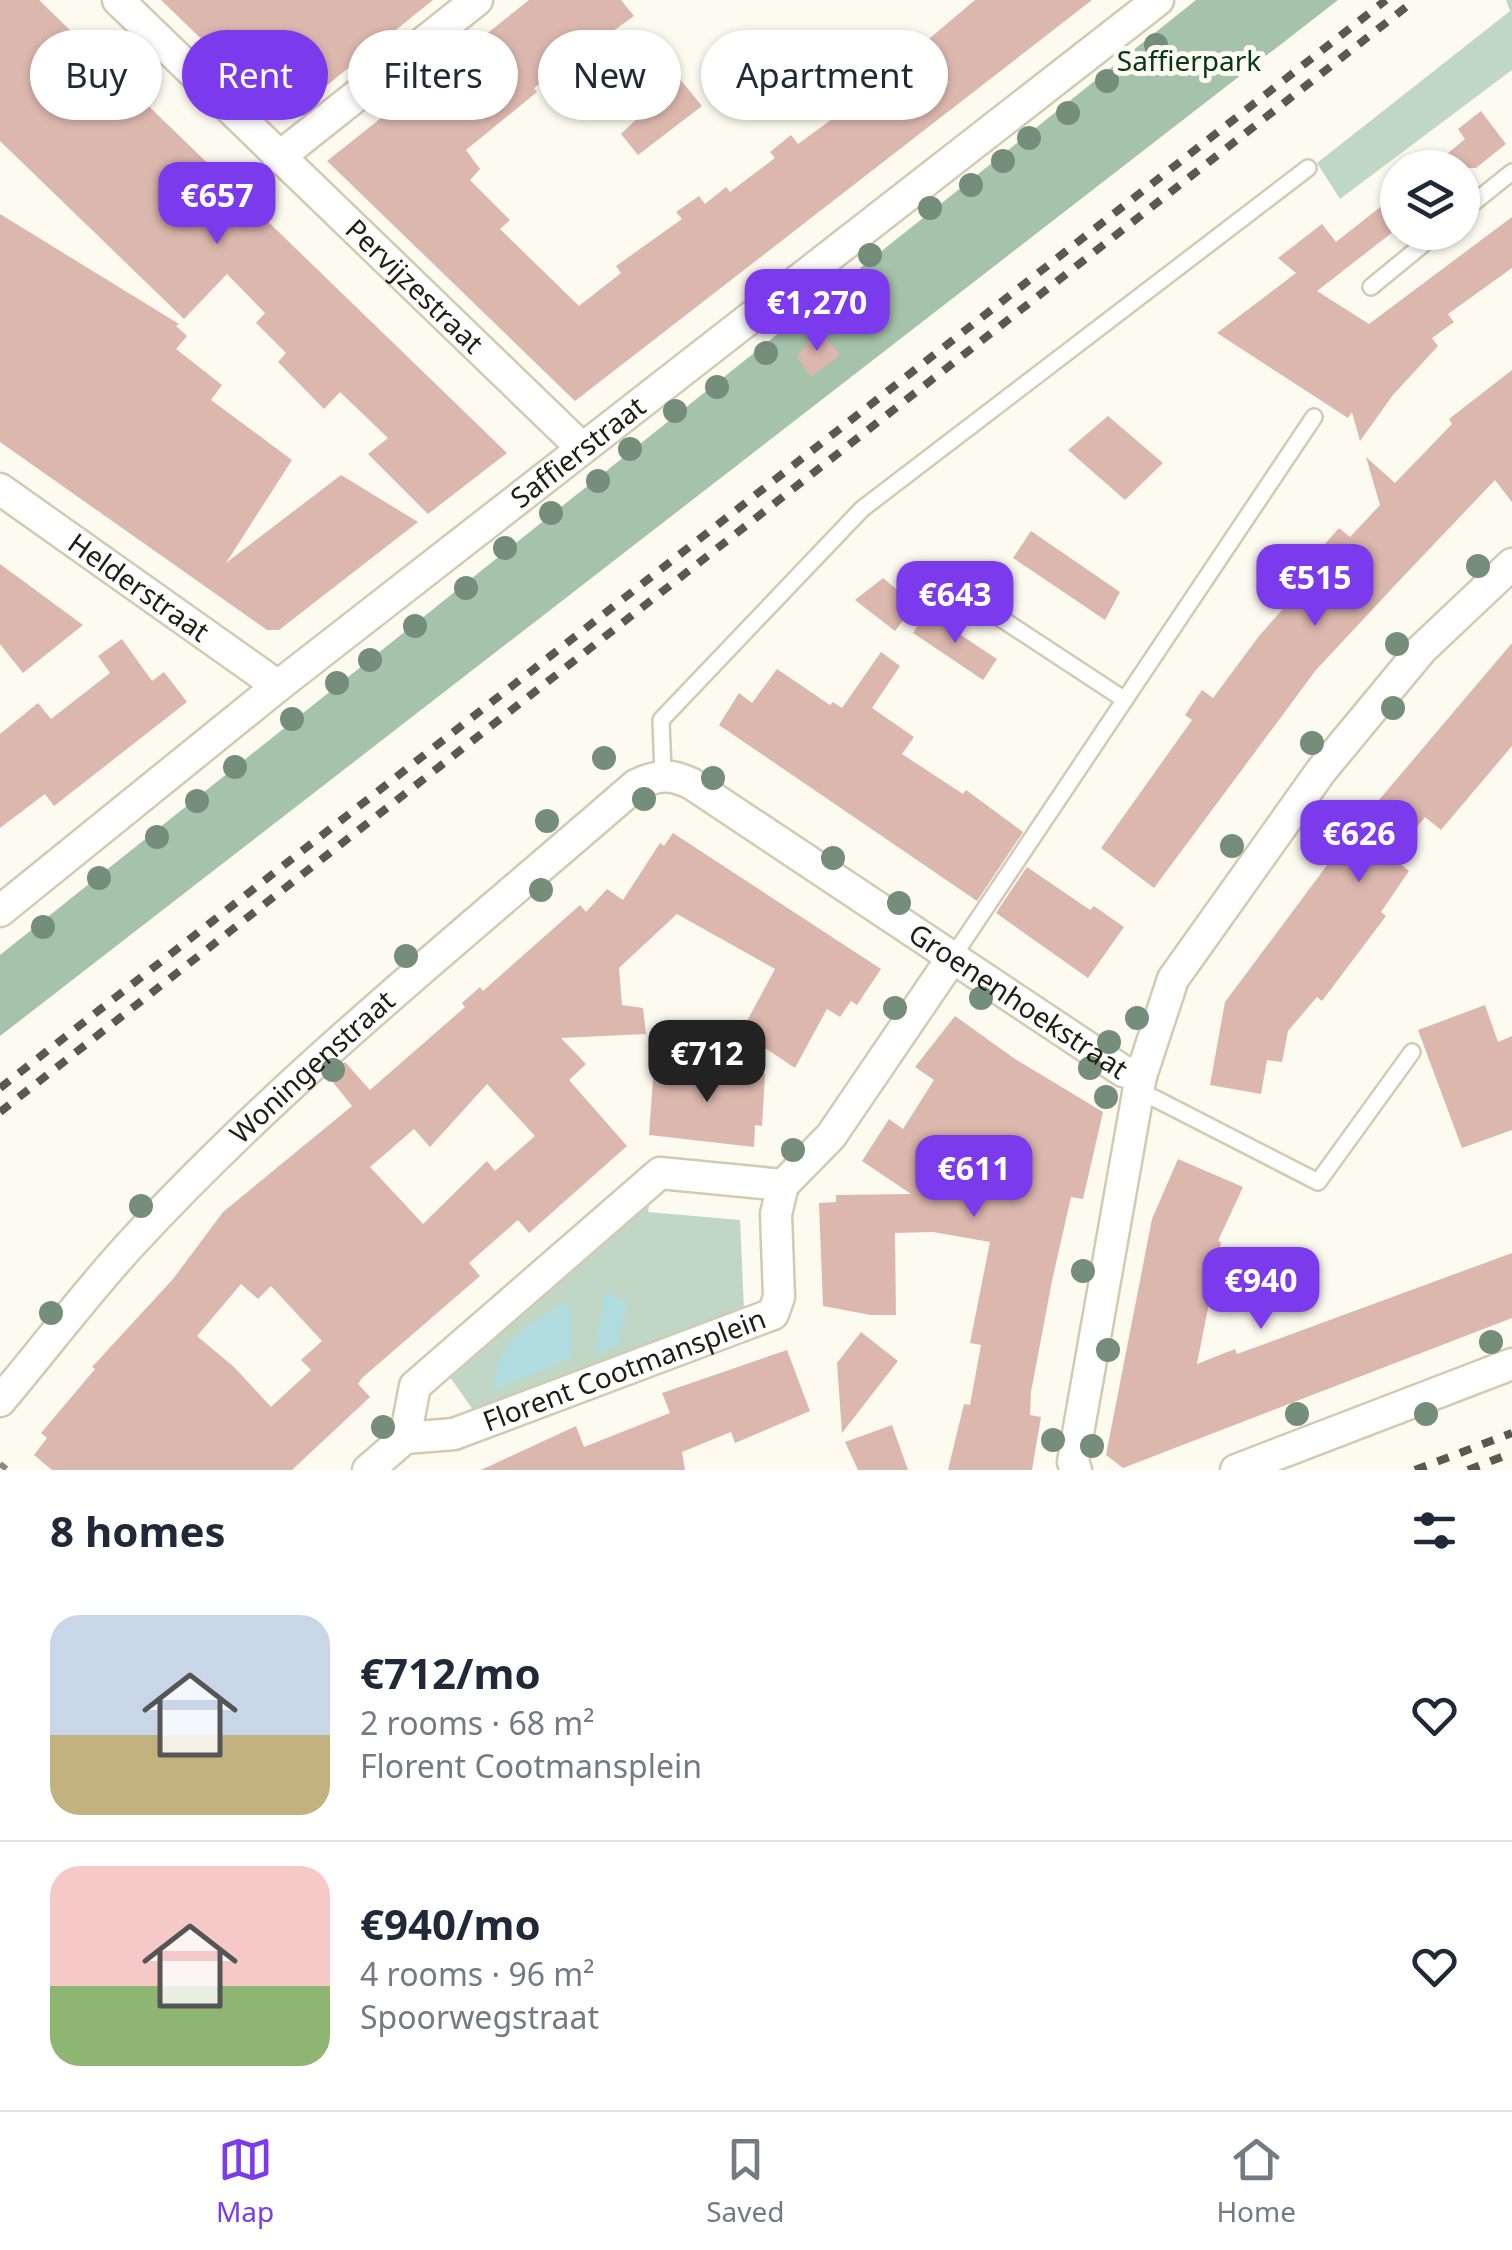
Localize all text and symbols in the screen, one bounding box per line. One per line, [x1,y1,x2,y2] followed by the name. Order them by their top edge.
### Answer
[30,30,162,120] chip: Buy
[182,30,328,120] chip: Rent
[348,30,518,120] chip: Filters
[538,30,681,120] chip: New
[701,30,948,120] chip: Apartment
[1117,41,1261,79] park label: Saffierpark
[1380,150,1480,250] map controls
[1380,150,1480,250] button: layers
[158,162,276,247] pin: €657
[180,173,254,216] text: €657
[338,210,492,361] street label: Pervijzestraat
[736,269,898,354] pin: €1,270
[767,280,867,323] text: €1,270
[502,387,653,516] street label: Saffierstraat
[61,523,217,650] street label: Helderstraat
[1256,544,1374,629] pin: €515
[1278,555,1352,598] text: €515
[896,561,1014,646] pin: €643
[918,572,992,615] text: €643
[1300,800,1418,885] pin: €626
[1322,811,1396,854] text: €626
[902,914,1136,1087] street label: Groenenhoekstraat
[221,981,402,1151] street label: Woningenstraat
[648,1020,766,1105] pin: €712
[670,1031,744,1074] text: €712
[915,1135,1033,1220] pin: €611
[937,1146,1011,1189] text: €611
[1202,1247,1320,1332] pin: €940
[1224,1258,1298,1301] text: €940
[477,1299,771,1440] street label: Florent Cootmansplein
[50,1502,226,1559] text: 8 homes
[1407,1503,1462,1558] icon: filters
[360,1644,541,1701] text: €712/mo
[130,1655,250,1775] icon: home
[1407,1688,1462,1743] icon: heart
[360,1701,594,1744] text: 2 rooms · 68 m²
[360,1744,702,1787] text: Florent Cootmansplein
[360,1895,541,1952] text: €940/mo
[130,1906,250,2026] icon: home
[1407,1939,1462,1994] icon: heart
[360,1952,594,1995] text: 4 rooms · 96 m²
[360,1995,599,2038] text: Spoorwegstraat
[216,2132,274,2230] tab: Map
[706,2132,784,2230] tab: Saved
[1216,2132,1296,2230] tab: Home

